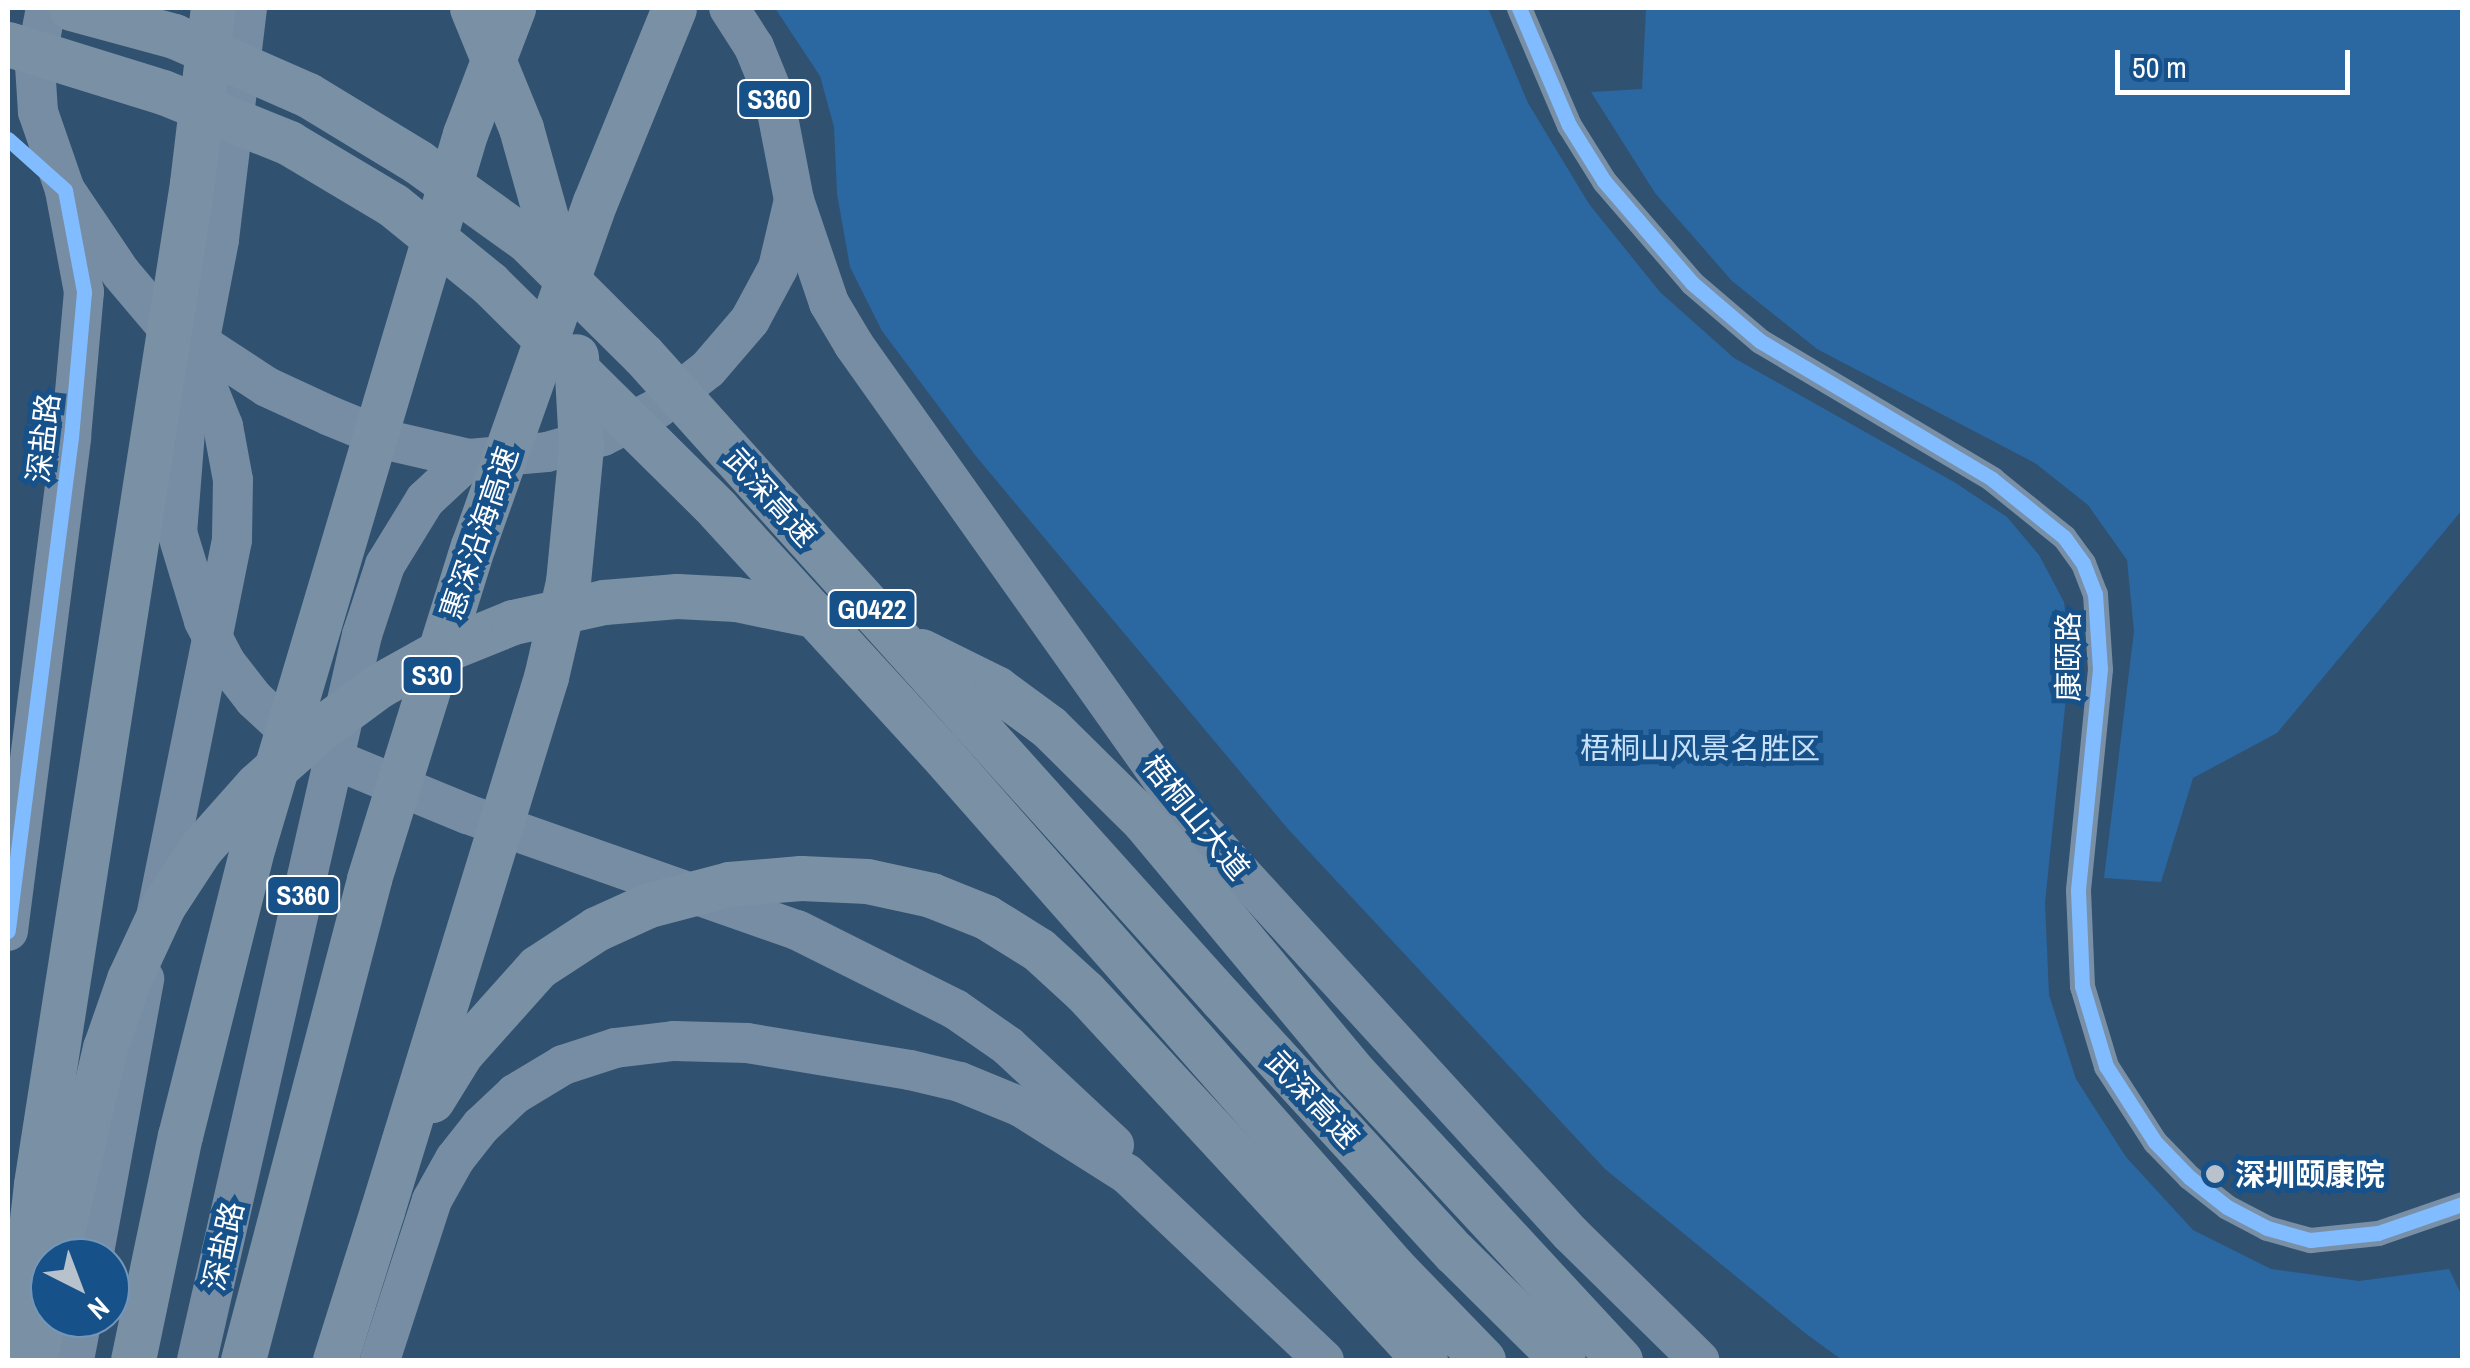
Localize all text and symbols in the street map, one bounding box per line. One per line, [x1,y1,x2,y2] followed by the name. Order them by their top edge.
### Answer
[2120,30,2355,92] scale bar
[2132,47,2187,87] text: 50 m
[736,76,812,122] road number: S360
[20,391,66,485] street label: 深盐路
[717,440,825,554] street label: 武深高速
[433,442,525,624] street label: 惠深沿海高速
[827,586,917,632] road number: G0422
[2050,612,2086,702] street label: 康颐路
[400,652,464,698] road number: S30
[1580,730,1820,766] park label: 梧桐山风景名胜区
[1135,747,1257,887] street label: 梧桐山大道
[266,872,340,918] road number: S360
[1259,1043,1367,1155] street label: 武深高速
[2235,1156,2385,1192] place label: 深圳颐康院
[2204,1163,2226,1185] marker: 深圳颐康院
[195,1198,251,1294] street label: 深盐路
[30,1238,130,1338] north arrow
[80,1289,118,1328] text: N

